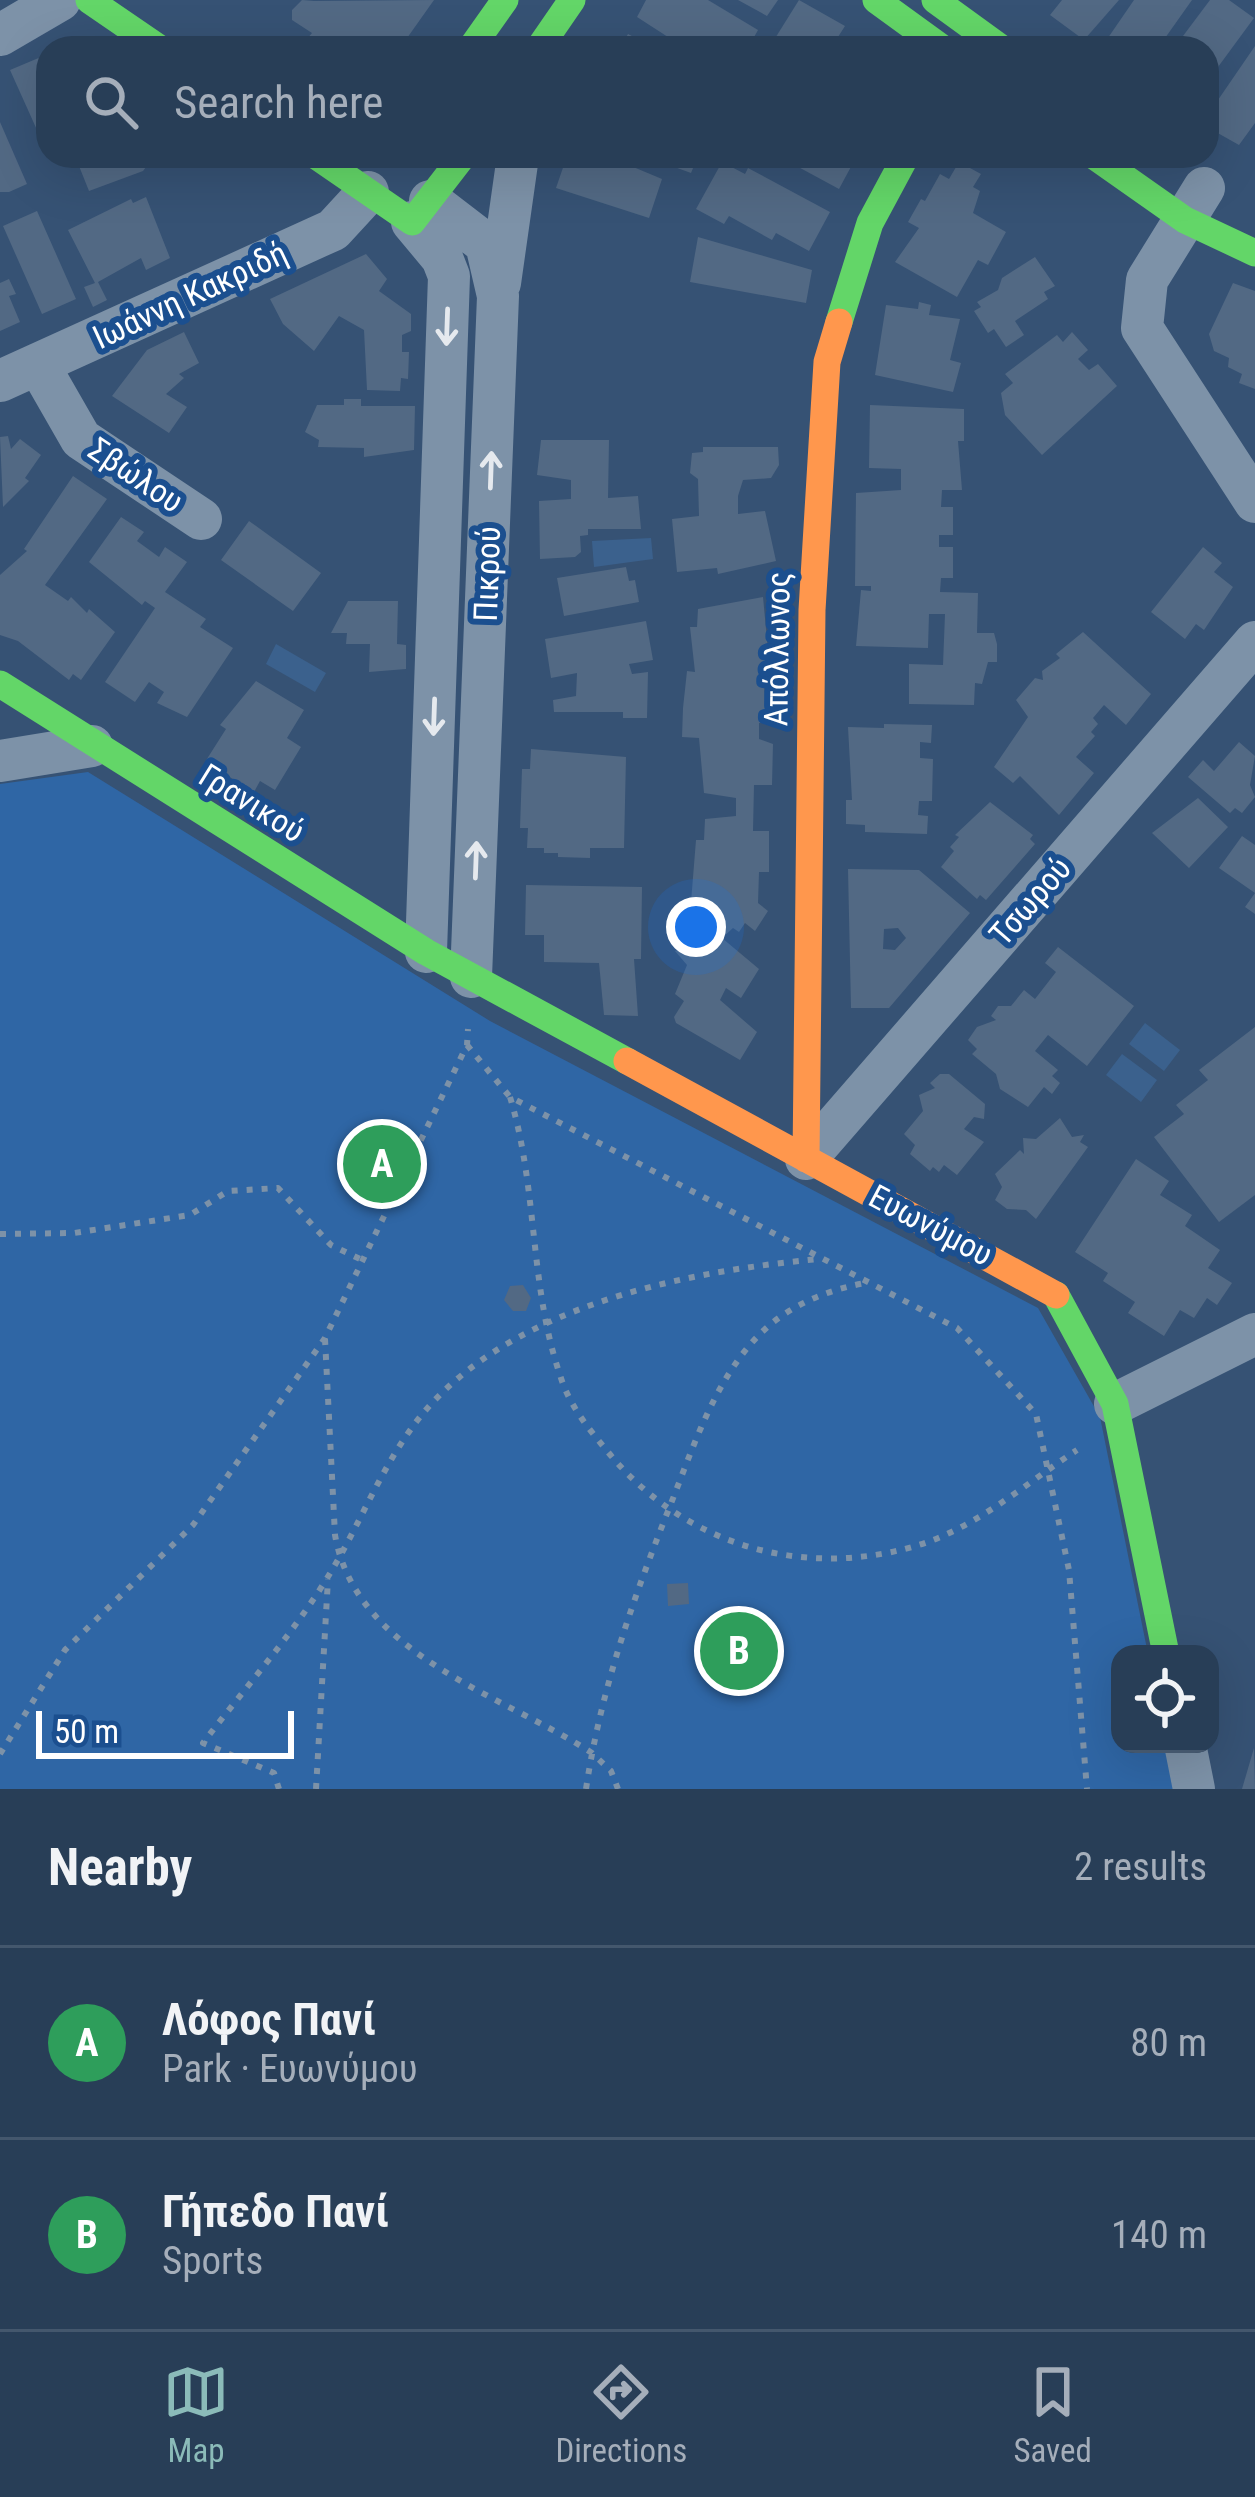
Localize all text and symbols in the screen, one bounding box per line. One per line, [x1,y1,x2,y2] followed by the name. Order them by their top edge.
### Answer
[36,36,1219,168] search box
[78,69,144,135] icon: search
[174,76,383,129] text: Search here
[87,233,293,357] street label: Ιωάννη Κακριδή
[435,307,458,346] one-way arrow
[81,429,191,521] street label: Σβώλου
[480,451,503,490] one-way arrow
[466,526,508,622] street label: Πικρού
[756,571,798,727] street label: Απόλλωνος
[422,697,445,736] one-way arrow
[192,755,312,851] street label: Γρανικού
[464,841,487,880] one-way arrow
[981,849,1079,953] street label: Τσωρού
[666,897,726,957] your location
[343,1119,421,1209] pin: A
[863,1176,999,1274] street label: Ευωνύμου
[700,1606,778,1696] pin: B
[1111,1645,1219,1753] map controls
[1111,1645,1219,1753] button: locate
[36,1705,294,1758] scale bar
[54,1712,119,1751] text: 50 m
[48,1838,192,1897] text: Nearby
[1074,1844,1207,1890] text: 2 results
[162,1993,376,2046] text: Λόφος Πανί
[75,2020,99,2066] text: A
[1130,2020,1207,2066] text: 80 m
[162,2046,418,2092] text: Park · Ευωνύμου
[162,2185,389,2238] text: Γήπεδο Πανί
[76,2212,98,2258] text: B
[1111,2212,1207,2258] text: 140 m
[162,2238,263,2284] text: Sports
[163,2359,229,2470] tab: Map
[555,2359,687,2470] tab: Directions
[1013,2359,1092,2470] tab: Saved

